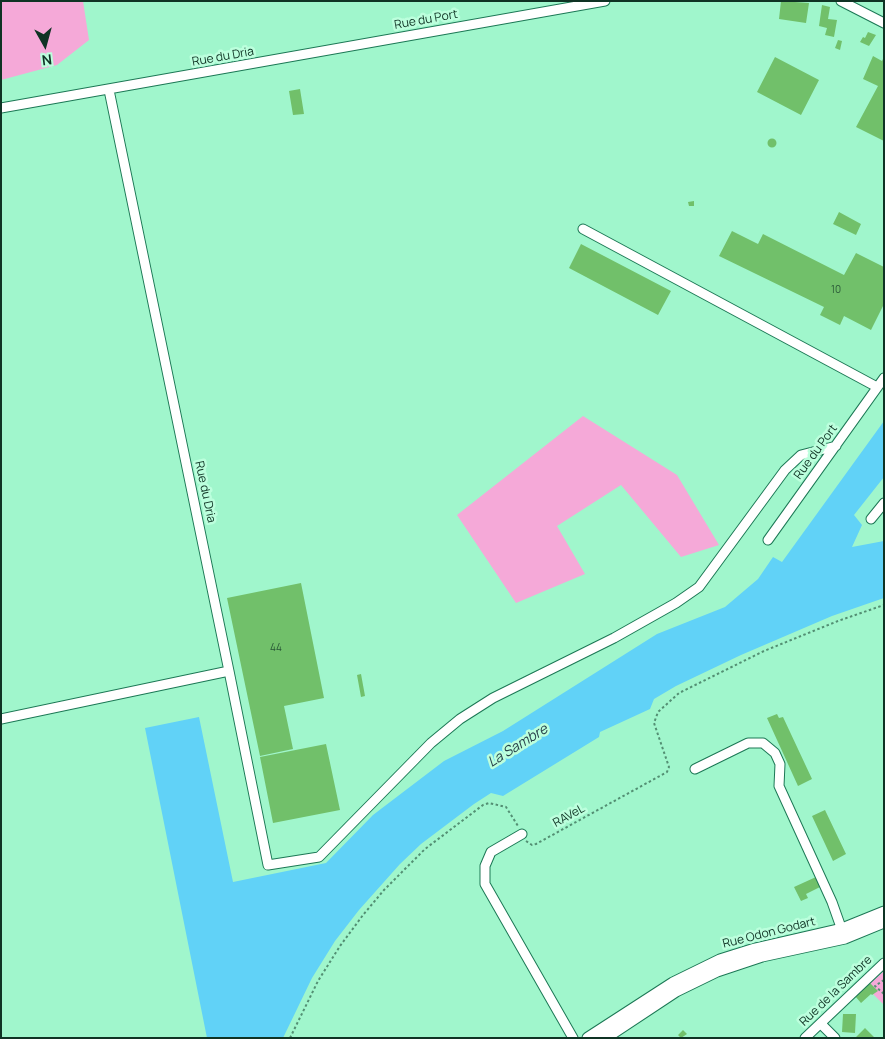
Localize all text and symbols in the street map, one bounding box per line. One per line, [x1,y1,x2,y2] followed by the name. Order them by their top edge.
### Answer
[393,7,459,33] street label: Rue du Port
[20,20,70,70] north arrow
[191,44,255,70] street label: Rue du Dria
[41,50,53,70] text: N
[831,284,841,296] house number: 10
[791,422,841,482] street label: Rue du Port
[191,460,219,524] street label: Rue du Dria
[270,642,282,654] house number: 44
[485,721,551,771] water label: La Sambre
[551,801,587,831] street label: RAVeL
[721,915,817,951] street label: Rue Odon Godart
[797,953,875,1029] street label: Rue de la Sambre

